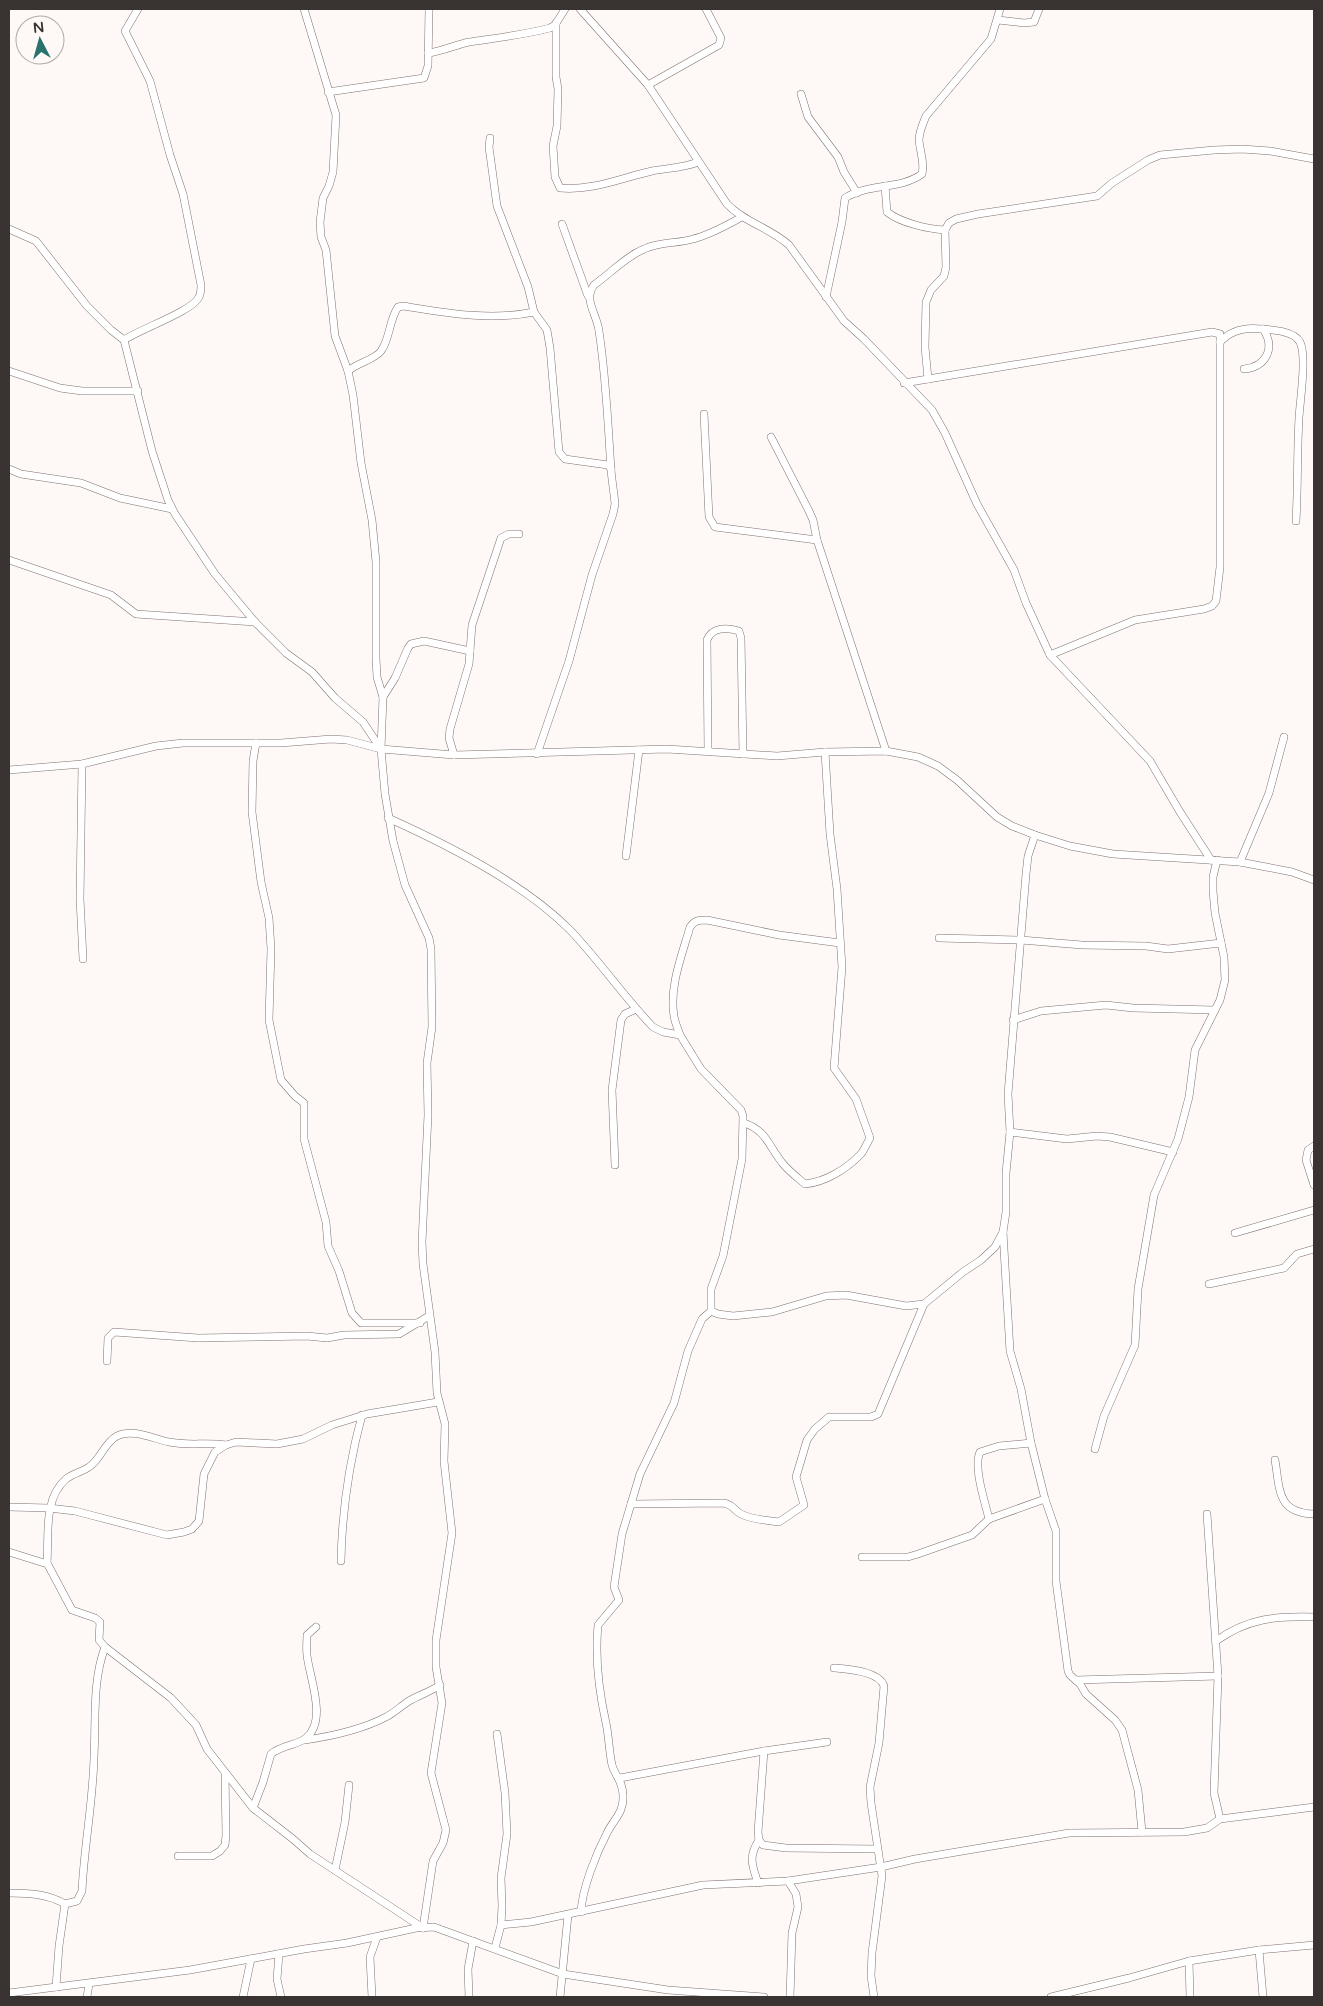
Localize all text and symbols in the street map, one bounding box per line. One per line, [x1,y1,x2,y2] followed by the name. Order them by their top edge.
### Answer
[15,15,65,65] north arrow
[32,19,45,37] text: N

